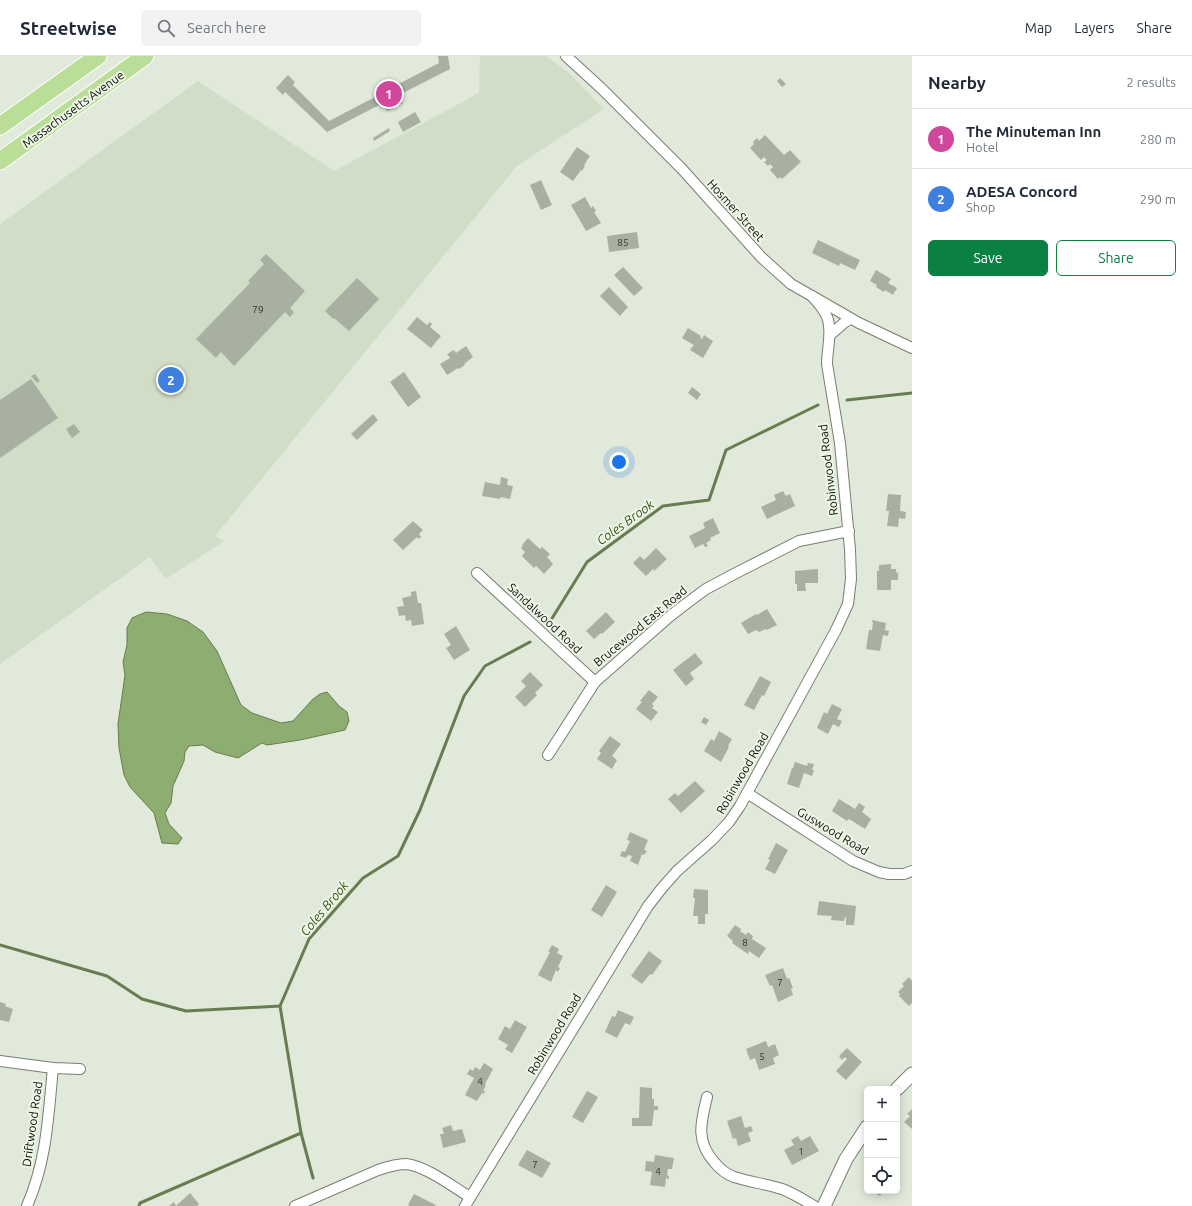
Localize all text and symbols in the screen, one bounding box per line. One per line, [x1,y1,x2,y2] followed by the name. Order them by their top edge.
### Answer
[141,10,421,46] search box
[20,17,117,39] text: Streetwise
[155,17,177,39] icon: search
[187,19,266,36] text: Search here
[1025,20,1052,36] text: Map
[1074,20,1114,36] text: Layers
[1136,20,1172,36] text: Share
[20,68,126,150] street label: Massachusetts Avenue
[928,73,986,92] text: Nearby
[1126,75,1176,89] text: 2 results
[376,79,402,109] pin: 1
[966,123,1101,140] text: The Minuteman Inn
[937,132,945,146] text: 1
[1140,132,1176,146] text: 280 m
[966,140,998,154] text: Hotel
[705,177,767,244] street label: Hosmer Street
[966,183,1077,200] text: ADESA Concord
[937,192,945,206] text: 2
[1140,192,1176,206] text: 290 m
[966,200,995,214] text: Shop
[617,237,629,248] house number: 85
[928,240,1048,276] button: Save
[1056,240,1176,276] button: Share
[252,304,264,315] house number: 79
[158,365,184,395] pin: 2
[816,424,840,516] street label: Robinwood Road
[609,452,629,472] your location
[594,496,657,547] water label: Coles Brook
[505,580,585,656] street label: Sandalwood Road
[591,583,689,669] street label: Brucewood East Road
[713,730,771,816] street label: Robinwood Road
[795,805,871,857] street label: Guswood Road
[297,878,351,938] water label: Coles Brook
[742,937,748,948] house number: 8
[777,977,783,988] house number: 7
[525,991,583,1077] street label: Robinwood Road
[759,1051,765,1062] house number: 5
[477,1076,483,1087] house number: 4
[20,1081,44,1167] street label: Driftwood Road
[864,1086,900,1194] map controls
[864,1086,900,1122] button: +
[864,1122,900,1158] button: −
[798,1146,804,1157] house number: 1
[864,1158,900,1194] button: locate
[532,1159,538,1170] house number: 7
[655,1166,661,1177] house number: 4

